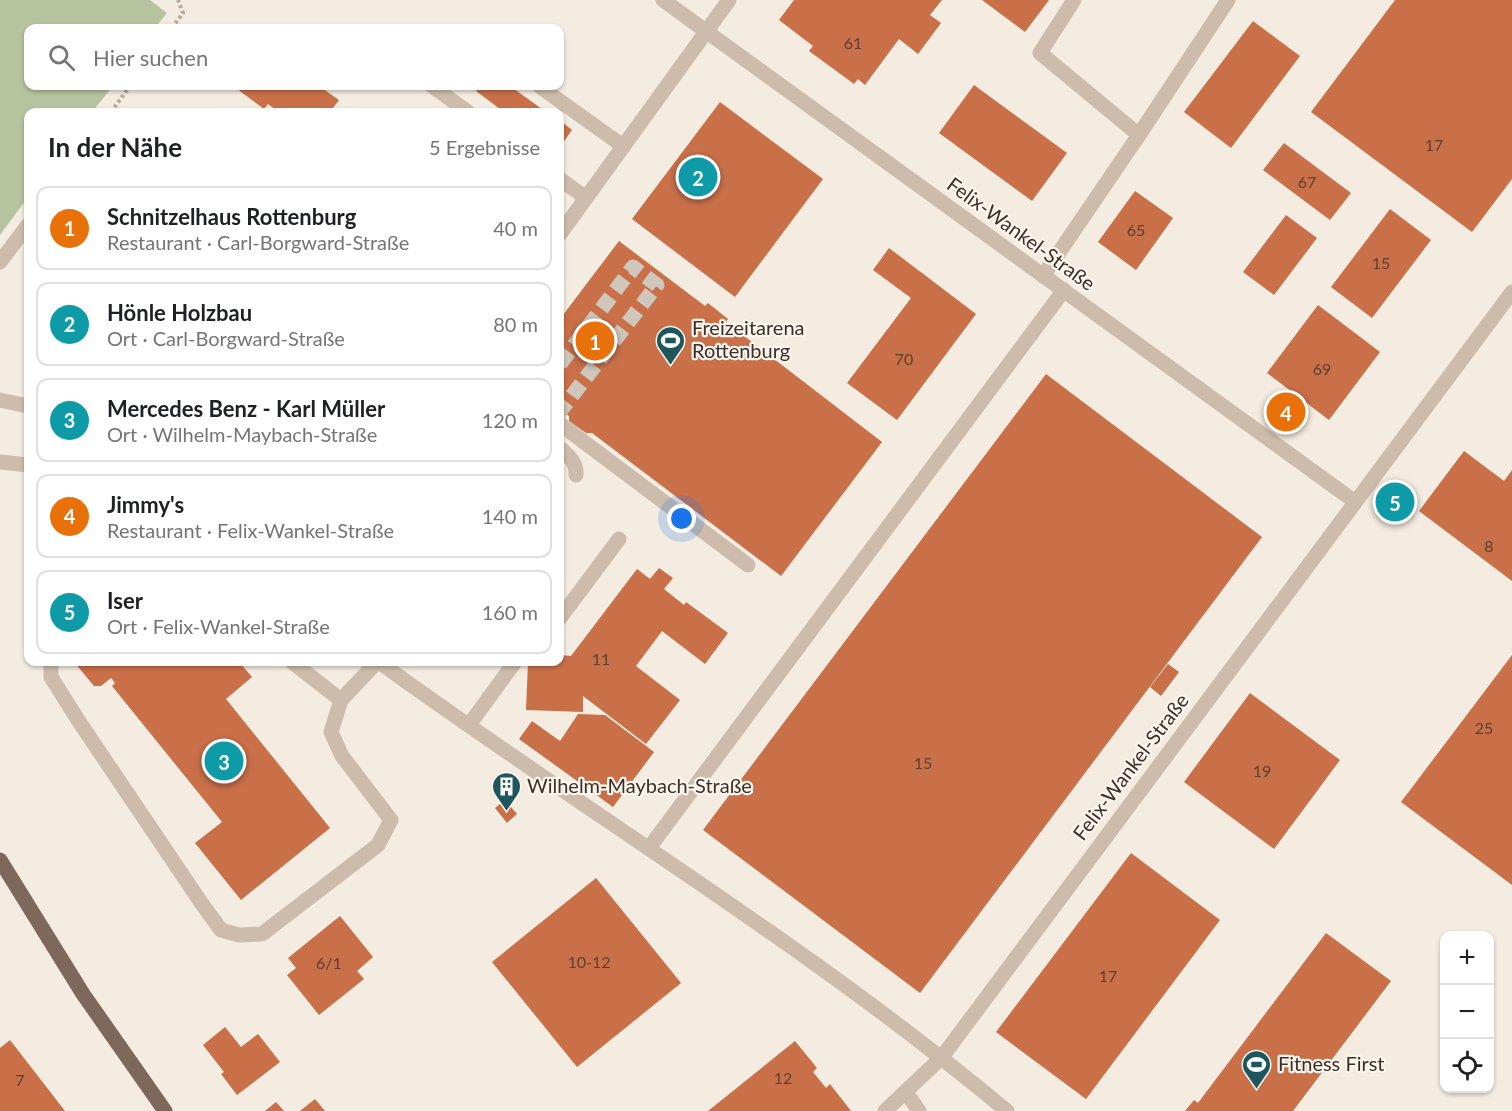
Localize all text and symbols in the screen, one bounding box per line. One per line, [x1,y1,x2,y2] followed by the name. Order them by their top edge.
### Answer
[24,24,564,90] search box
[844,33,862,52] house number: 61
[45,41,78,74] icon: search
[93,44,208,71] text: Hier suchen
[48,131,182,163] text: In der Nähe
[429,135,540,159] text: 5 Ergebnisse
[1425,135,1443,154] house number: 17
[678,154,718,200] pin: 2
[943,171,1100,295] street label: Felix-Wankel-Straße
[1298,172,1316,191] house number: 67
[107,203,356,230] text: Schnitzelhaus Rottenburg
[64,216,75,240] text: 1
[493,216,538,240] text: 40 m
[1127,220,1145,239] house number: 65
[107,230,409,254] text: Restaurant · Carl-Borgward-Straße
[1372,253,1390,272] house number: 15
[107,299,252,326] text: Hönle Holzbau
[64,312,75,336] text: 2
[493,312,538,336] text: 80 m
[692,315,805,362] place label: Freizeitarena Rottenburg
[576,318,614,364] pin: 1
[655,324,687,366] sports icon: Freizeitarena Rottenburg
[107,326,345,350] text: Ort · Carl-Borgward-Straße
[895,349,913,368] house number: 70
[1313,359,1331,378] house number: 69
[1266,390,1306,434] pin: 4
[107,395,385,422] text: Mercedes Benz - Karl Müller
[64,408,75,432] text: 3
[482,408,538,432] text: 120 m
[107,422,377,446] text: Ort · Wilhelm-Maybach-Straße
[1376,480,1414,524] pin: 5
[107,491,184,518] text: Jimmy's
[64,504,75,528] text: 4
[482,504,538,528] text: 140 m
[667,504,696,533] your location
[107,518,394,542] text: Restaurant · Felix-Wankel-Straße
[1484,536,1494,555] house number: 8
[107,587,143,614] text: Iser
[64,600,75,624] text: 5
[482,600,538,624] text: 160 m
[107,614,330,638] text: Ort · Felix-Wankel-Straße
[592,649,610,668] house number: 11
[1067,688,1193,844] street label: Felix-Wankel-Straße
[1475,718,1493,737] house number: 25
[204,738,244,783] pin: 3
[914,753,932,772] house number: 15
[1253,761,1271,780] house number: 19
[490,770,522,812] building icon: Wilhelm-Maybach-Straße
[527,773,752,797] place label: Wilhelm-Maybach-Straße
[1440,931,1494,1093] map controls
[1440,931,1494,985] button: +
[567,952,611,971] house number: 10-12
[316,953,342,972] house number: 6/1
[1099,966,1117,985] house number: 17
[1440,985,1494,1039] button: −
[1440,1039,1494,1093] button: locate
[1241,1048,1273,1090] sports icon: Fitness First
[1278,1051,1385,1075] place label: Fitness First
[774,1068,792,1087] house number: 12
[15,1070,25,1089] house number: 7

